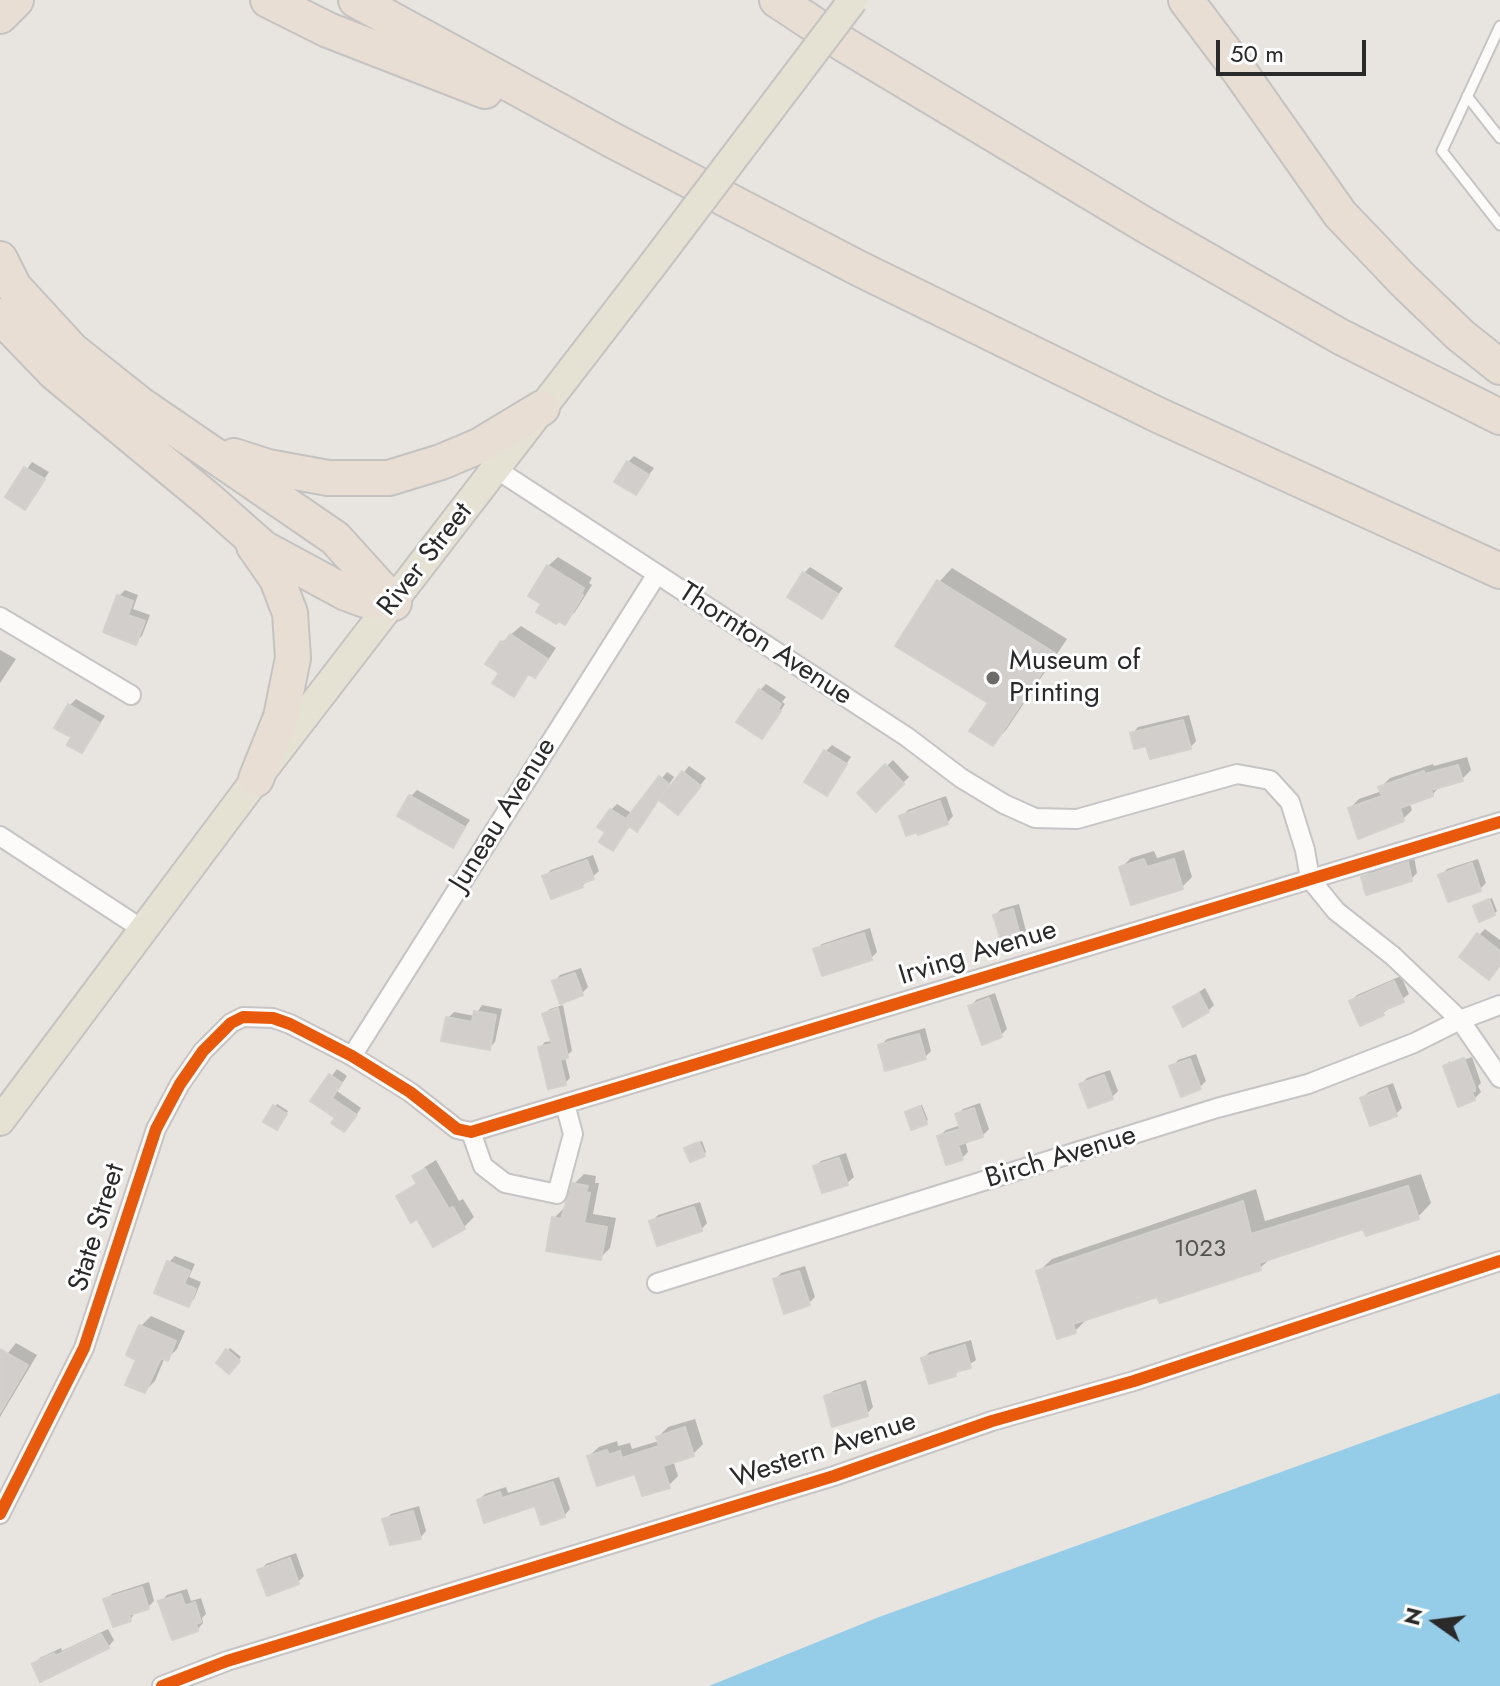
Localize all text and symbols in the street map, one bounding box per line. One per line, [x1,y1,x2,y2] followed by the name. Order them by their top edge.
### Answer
[1220,24,1370,74] scale bar
[1230,36,1284,71] text: 50 m
[371,497,481,623] street label: River Street
[672,577,858,713] street label: Thornton Avenue
[1009,645,1140,711] place label: Museum of Printing
[984,669,1002,687] marker: Museum of Printing
[444,732,564,898] street label: Juneau Avenue
[895,914,1061,994] street label: Irving Avenue
[982,1119,1140,1197] street label: Birch Avenue
[63,1160,133,1296] street label: State Street
[1174,1236,1226,1264] house number: 1023
[727,1405,921,1497] street label: Western Avenue
[1396,1582,1476,1662] north arrow
[1395,1604,1430,1629] text: N

